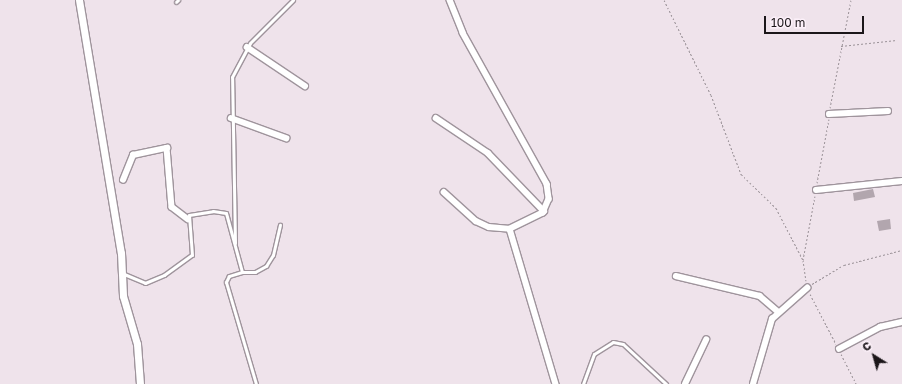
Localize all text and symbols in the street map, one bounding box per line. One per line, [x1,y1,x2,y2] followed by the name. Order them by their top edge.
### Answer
[766,8,866,34] scale bar
[771,15,805,30] text: 100 m
[854,336,894,376] north arrow
[859,338,874,354] text: С

